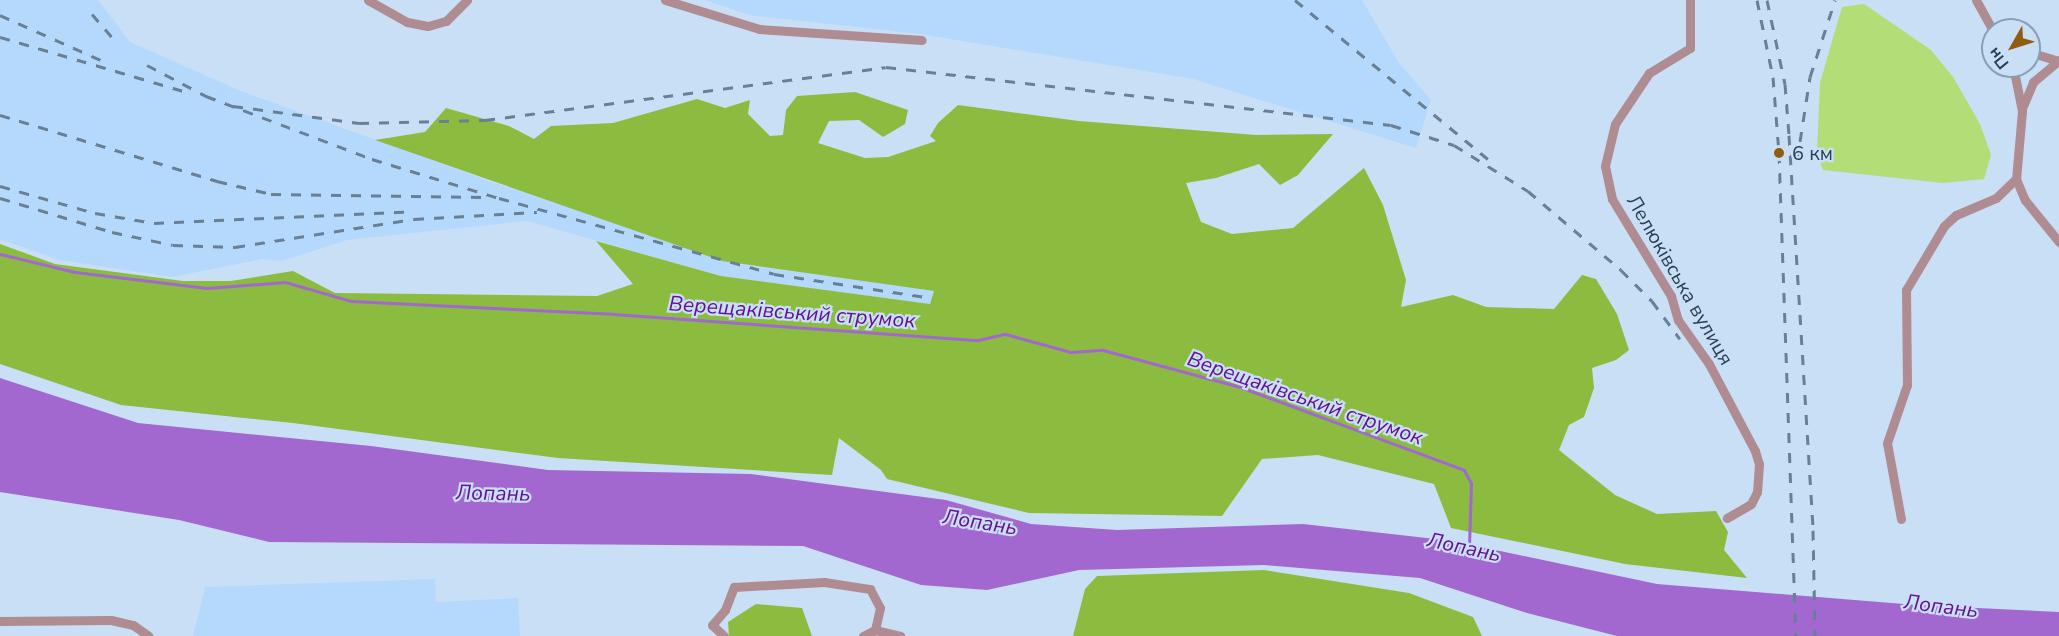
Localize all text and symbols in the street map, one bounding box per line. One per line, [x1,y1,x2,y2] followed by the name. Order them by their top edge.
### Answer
[1981,18,2041,78] north arrow
[1983,43,2014,74] text: Пн
[1792,141,1833,165] place label: 6 км
[1770,144,1788,162] marker: 6 км
[1622,191,1738,369] street label: Лелюківська вулиця
[668,291,916,333] water label: Верещаківський струмок
[1184,346,1426,450] water label: Верещаківський струмок
[455,480,531,506] water label: Лопань
[941,504,1019,540] water label: Лопань
[1425,527,1503,567] water label: Лопань
[1902,589,1980,623] water label: Лопань

